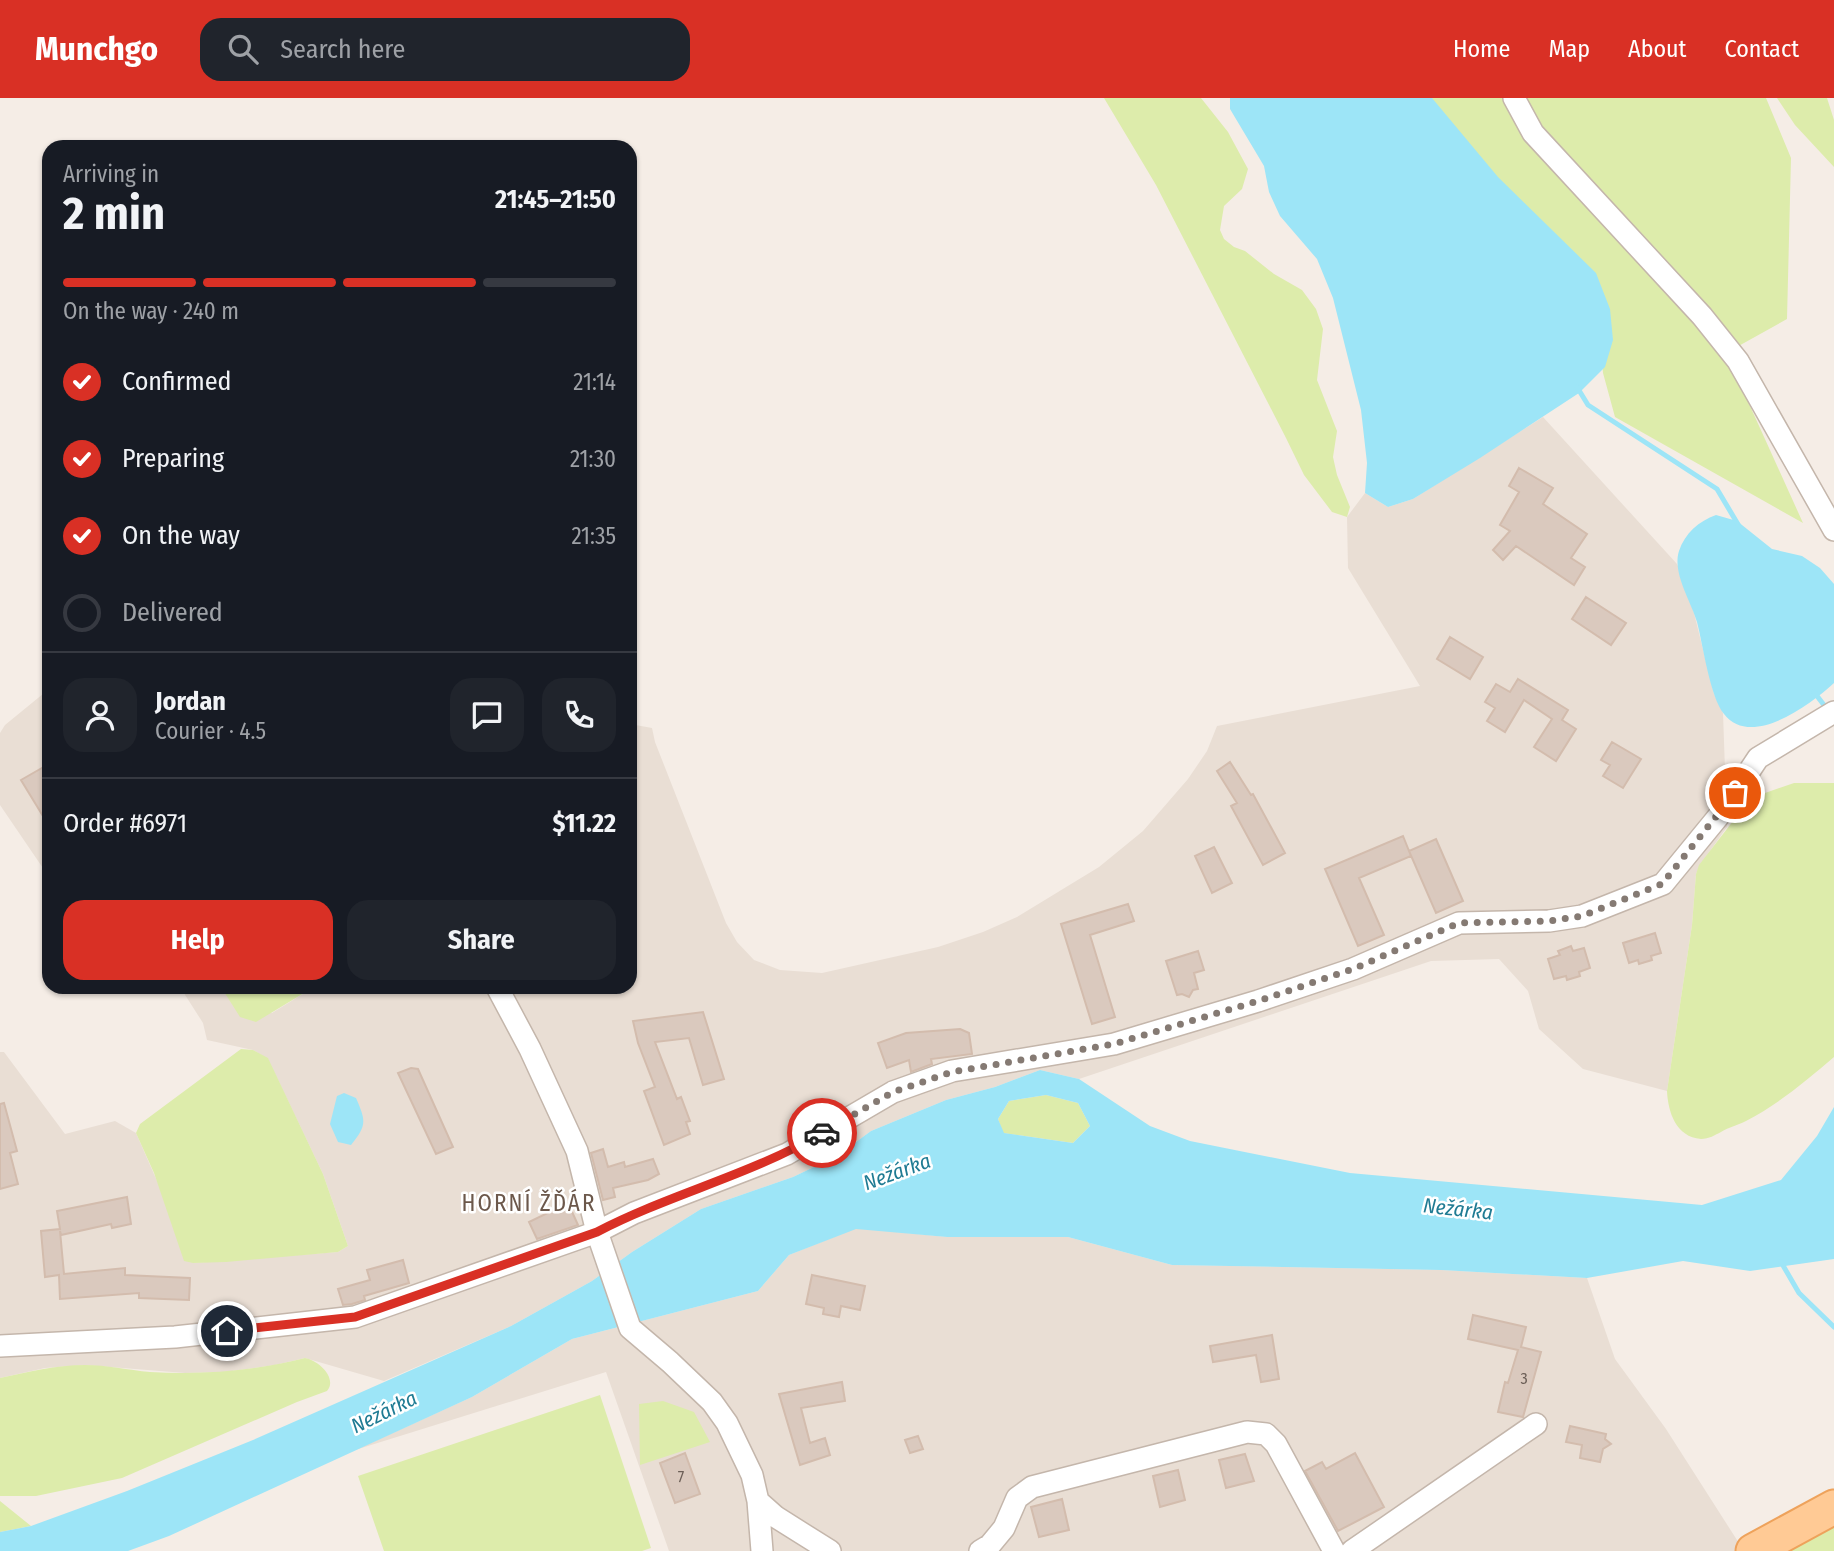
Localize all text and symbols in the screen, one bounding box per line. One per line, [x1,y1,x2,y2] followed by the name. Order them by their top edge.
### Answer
[200,18,690,81] search box
[35,29,158,69] text: Munchgo
[224,30,262,68] icon: search
[280,34,405,65] text: Search here
[1453,35,1510,63] text: Home
[1548,35,1590,63] text: Map
[1628,35,1686,63] text: About
[1724,35,1799,63] text: Contact
[63,160,159,188] text: Arriving in
[495,184,616,215] text: 21:45–21:50
[63,186,165,241] text: 2 min
[63,297,239,325] text: On the way · 240 m
[63,363,101,401] icon: check
[122,366,232,397] text: Confirmed
[573,368,616,396] text: 21:14
[63,440,101,478] icon: check
[122,443,224,474] text: Preparing
[570,445,616,473] text: 21:30
[63,517,101,555] icon: check
[122,520,240,551] text: On the way
[571,522,616,550] text: 21:35
[122,597,223,628] text: Delivered
[63,678,137,752] button: person
[450,678,524,752] button: chat
[542,678,616,752] button: phone
[155,686,226,717] text: Jordan
[155,717,266,745] text: Courier · 4.5
[1705,763,1765,823] pin
[1716,774,1754,812] icon: bag
[63,808,187,839] text: Order #6971
[552,808,616,839] text: $11.22
[63,900,333,980] button: Help
[347,900,616,980] button: Share
[787,1098,857,1168] courier
[803,1114,841,1152] icon: car
[860,1148,934,1196] water label: Nežárka
[462,1188,596,1217] district label: HORNÍ ŽĎÁR
[1422,1192,1494,1226] water label: Nežárka
[197,1301,257,1361] pin
[208,1312,246,1350] icon: home
[1520,1369,1528,1388] house number: 3
[347,1385,421,1439] water label: Nežárka
[678,1467,685,1486] house number: 7

